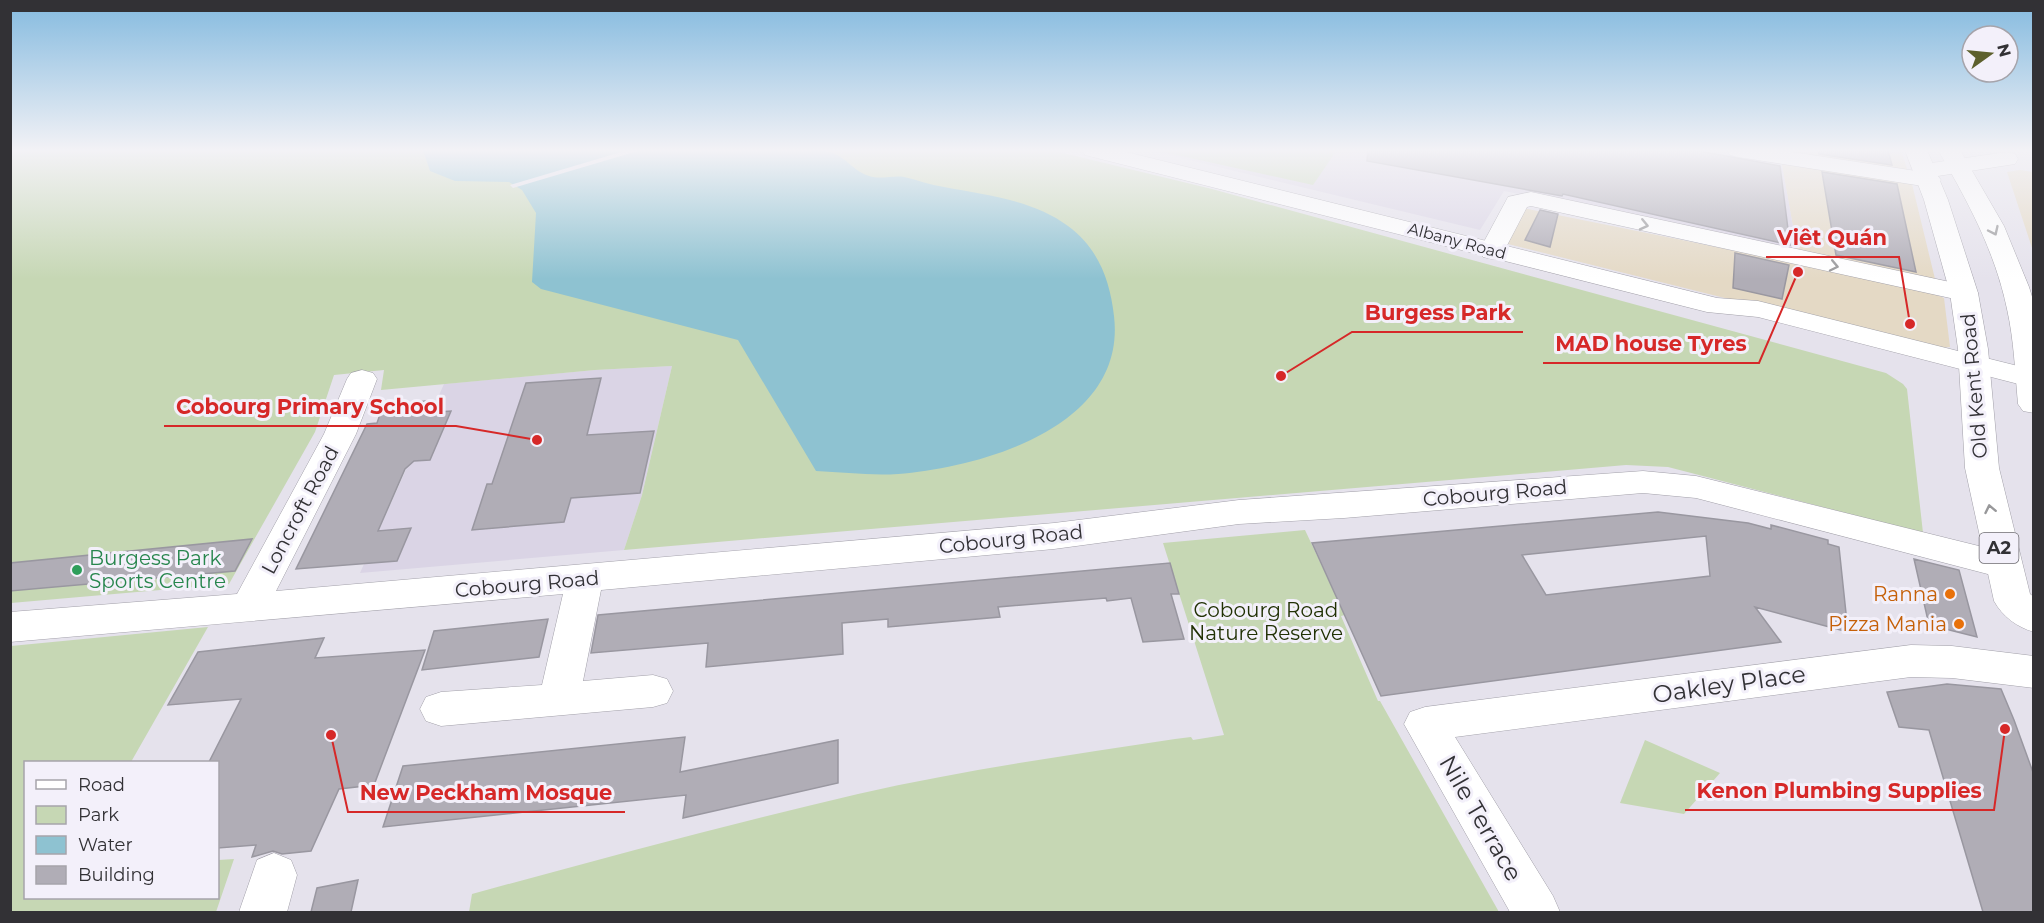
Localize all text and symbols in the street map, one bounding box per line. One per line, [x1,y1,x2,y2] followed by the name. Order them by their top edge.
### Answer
[1960,24,2020,84] north arrow
[1993,42,2015,59] text: N
[1638,217,1648,230] one-way arrow
[1766,218,1899,257] callout: Viêt Quán
[1406,219,1508,263] street label: Albany Road
[1987,224,1999,235] one-way arrow
[1776,225,1887,250] text: Viêt Quán
[1829,258,1839,271] one-way arrow
[1352,293,1523,332] callout: Burgess Park
[1365,300,1511,325] text: Burgess Park
[1956,312,1992,460] street label: Old Kent Road
[1543,324,1759,363] callout: MAD house Tyres
[1555,331,1747,356] text: MAD house Tyres
[164,387,456,426] callout: Cobourg Primary School
[176,394,444,419] text: Cobourg Primary School
[256,442,344,578] street label: Loncroft Road
[1422,475,1568,511] street label: Cobourg Road
[1985,504,1998,514] one-way arrow
[938,519,1084,559] street label: Cobourg Road
[1980,533,2018,563] road number: A2
[89,546,226,593] place label: Burgess Park Sports Centre
[70,563,84,577] marker: Burgess Park Sports Centre
[454,566,600,602] street label: Cobourg Road
[1873,582,1938,606] place label: Ranna
[1943,587,1957,601] marker: Ranna
[1189,598,1343,645] park label: Cobourg Road Nature Reserve
[1828,612,1947,636] place label: Pizza Mania
[1952,617,1966,631] marker: Pizza Mania
[1651,659,1807,709] street label: Oakley Place
[1433,750,1529,886] street label: Nile Terrace
[24,761,219,899] legend
[1685,771,1994,810] callout: Kenon Plumbing Supplies
[348,773,625,812] callout: New Peckham Mosque
[78,774,125,796] text: Road
[1696,778,1982,803] text: Kenon Plumbing Supplies
[360,780,612,805] text: New Peckham Mosque
[78,804,119,826] text: Park
[78,834,133,856] text: Water
[78,864,155,886] text: Building

